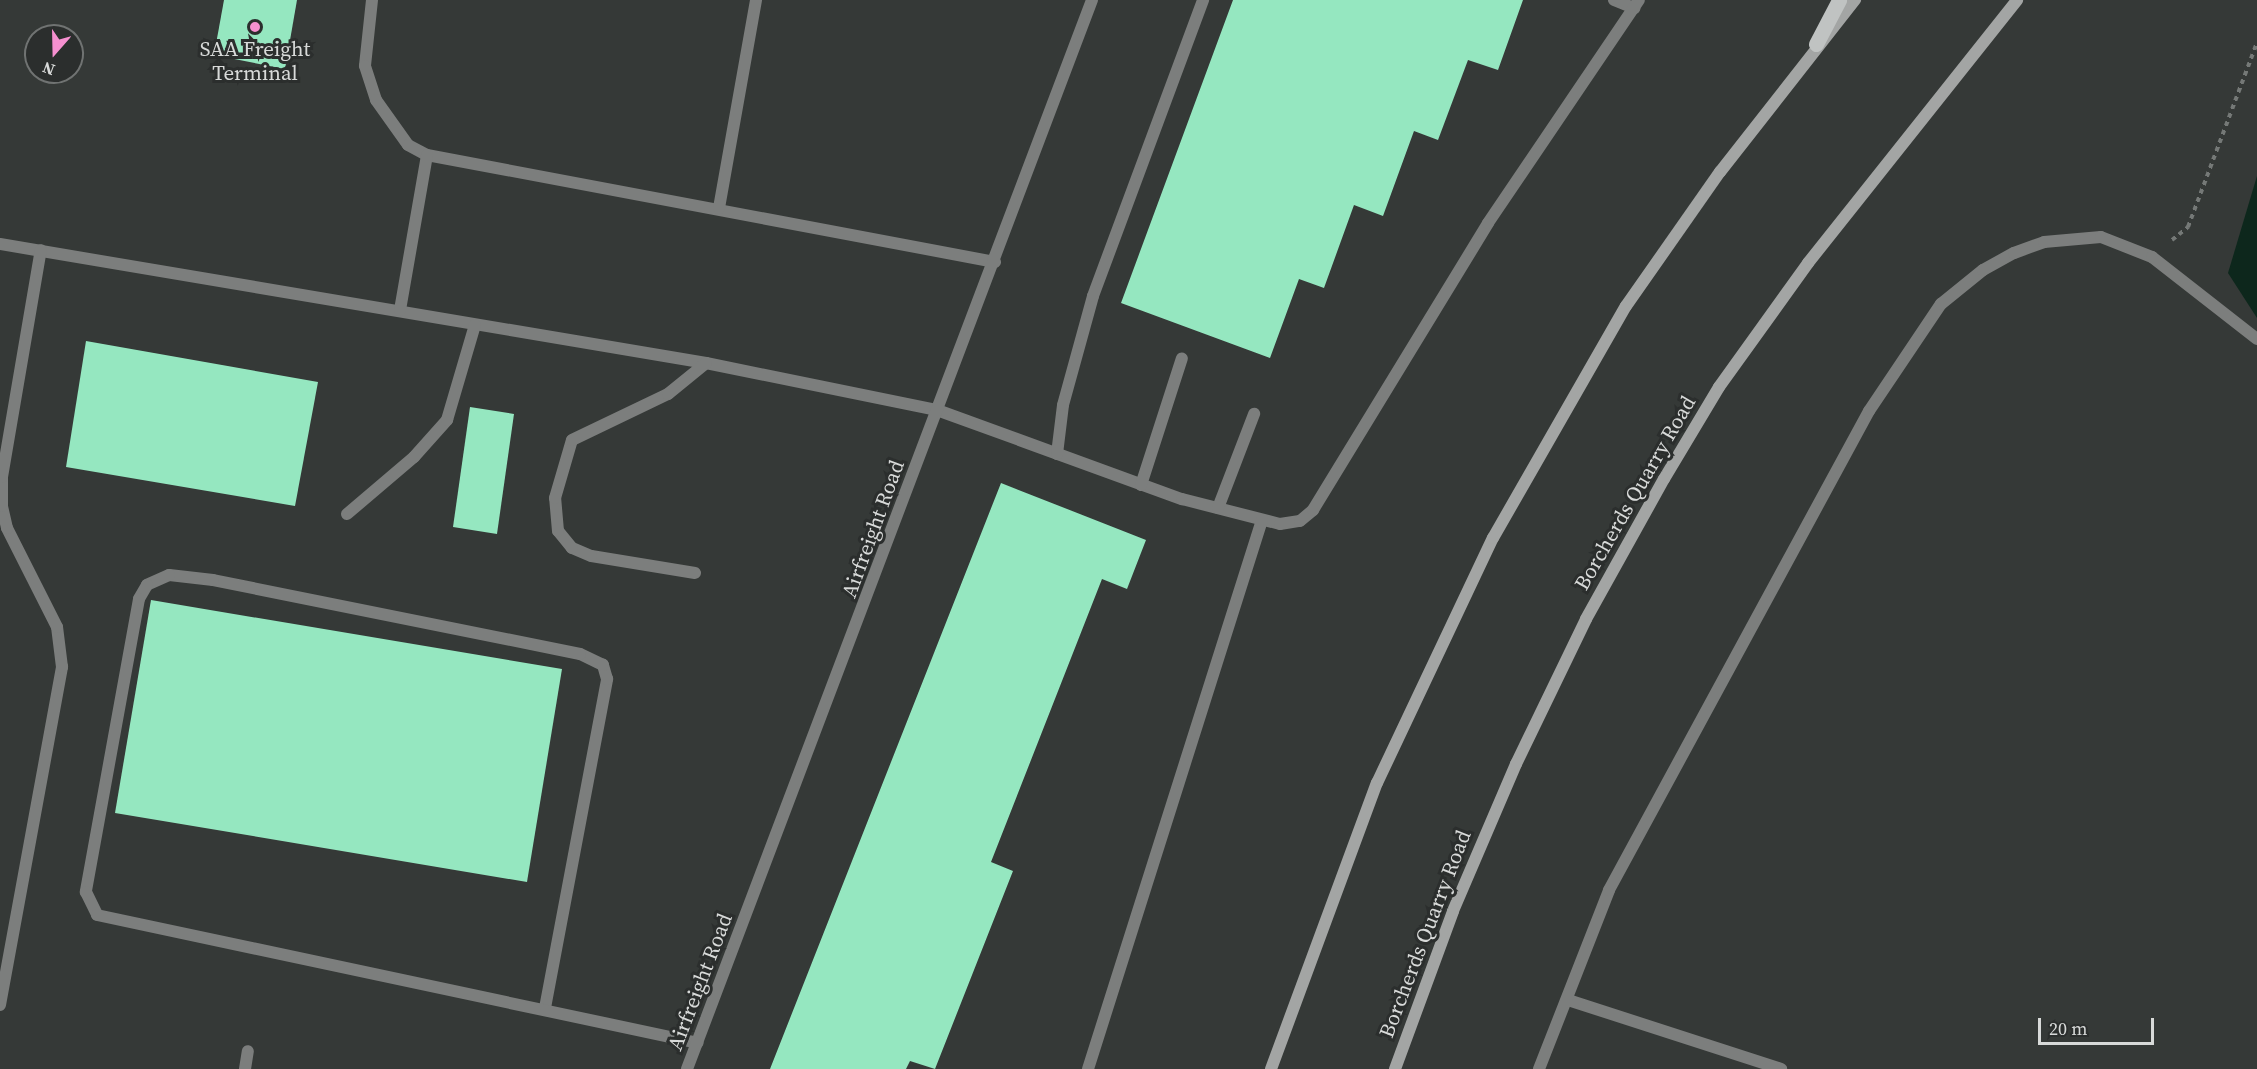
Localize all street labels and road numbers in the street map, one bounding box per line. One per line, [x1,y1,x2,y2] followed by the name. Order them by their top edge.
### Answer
[1569,391,1701,595] street label: Borcherds Quarry Road
[836,457,910,601] street label: Airfreight Road
[1374,827,1476,1041] street label: Borcherds Quarry Road
[662,910,738,1054] street label: Airfreight Road

